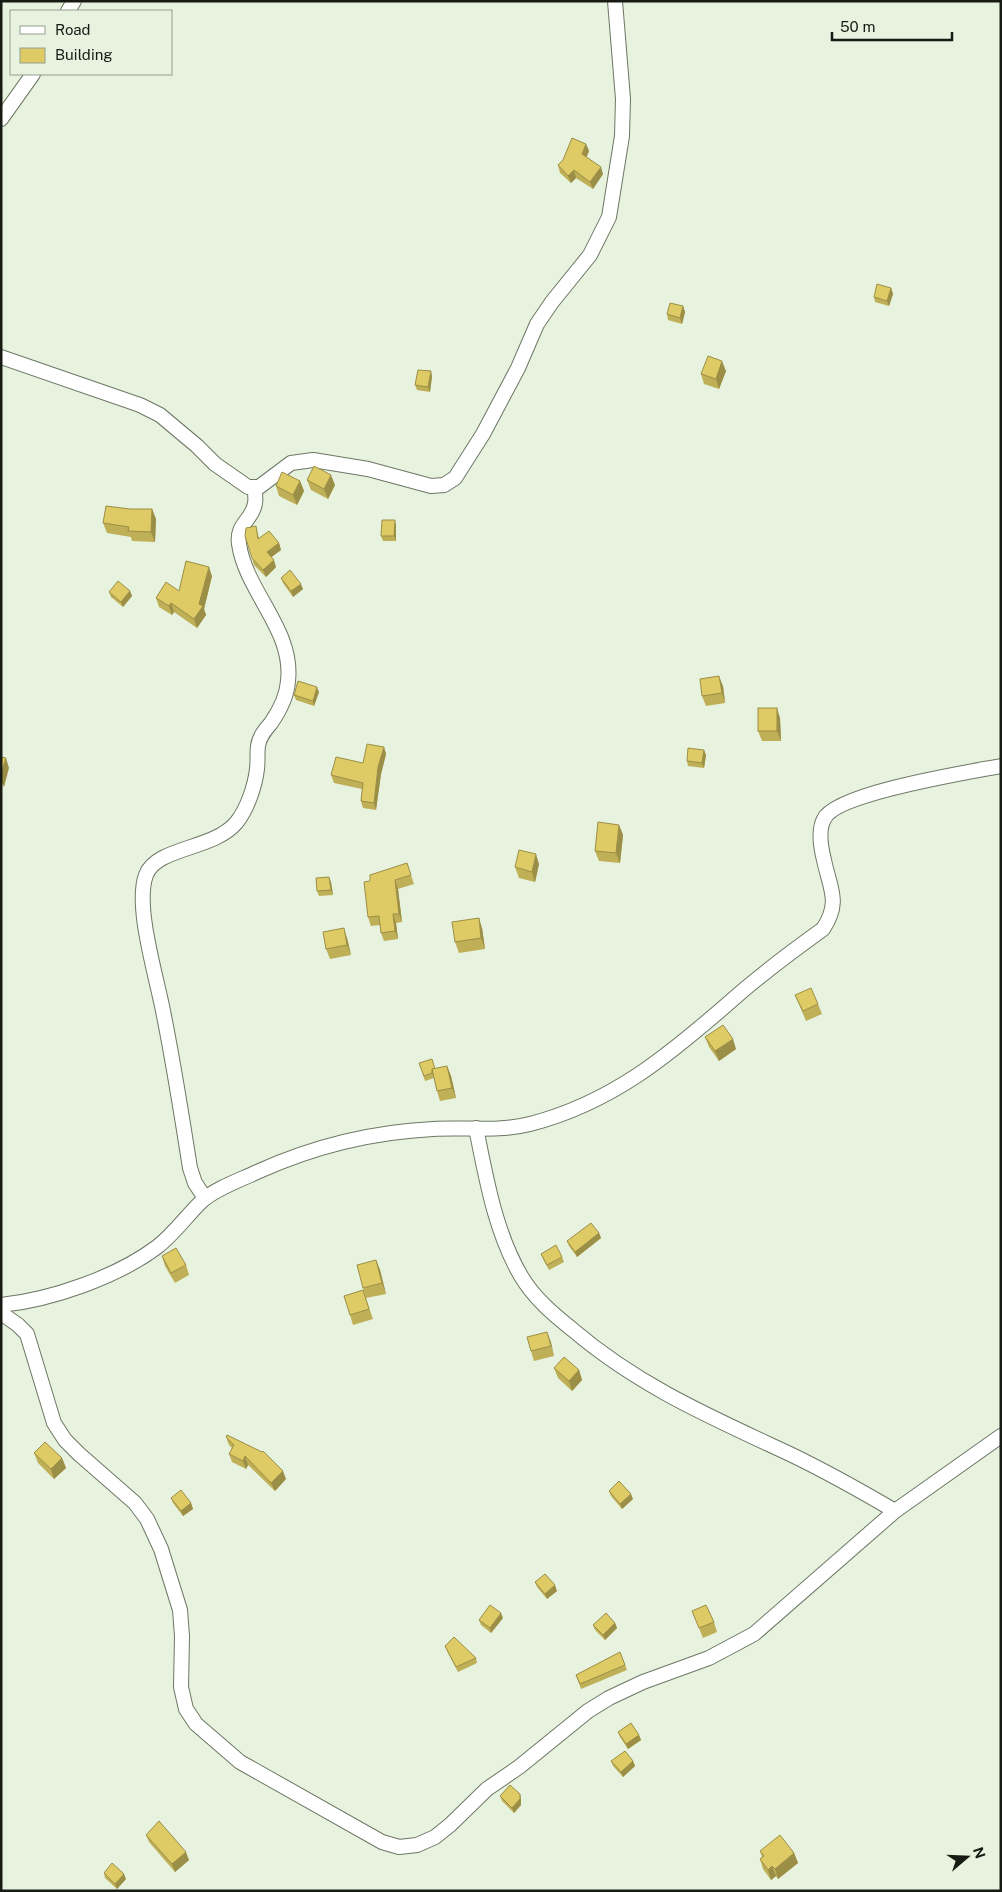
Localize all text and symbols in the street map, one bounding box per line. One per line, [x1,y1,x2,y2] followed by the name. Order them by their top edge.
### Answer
[10,10,172,75] legend
[832,10,952,42] scale bar
[840,18,875,35] text: 50 m
[55,21,91,38] text: Road
[55,46,113,63] text: Building
[942,1832,992,1882] north arrow
[970,1845,989,1861] text: N

